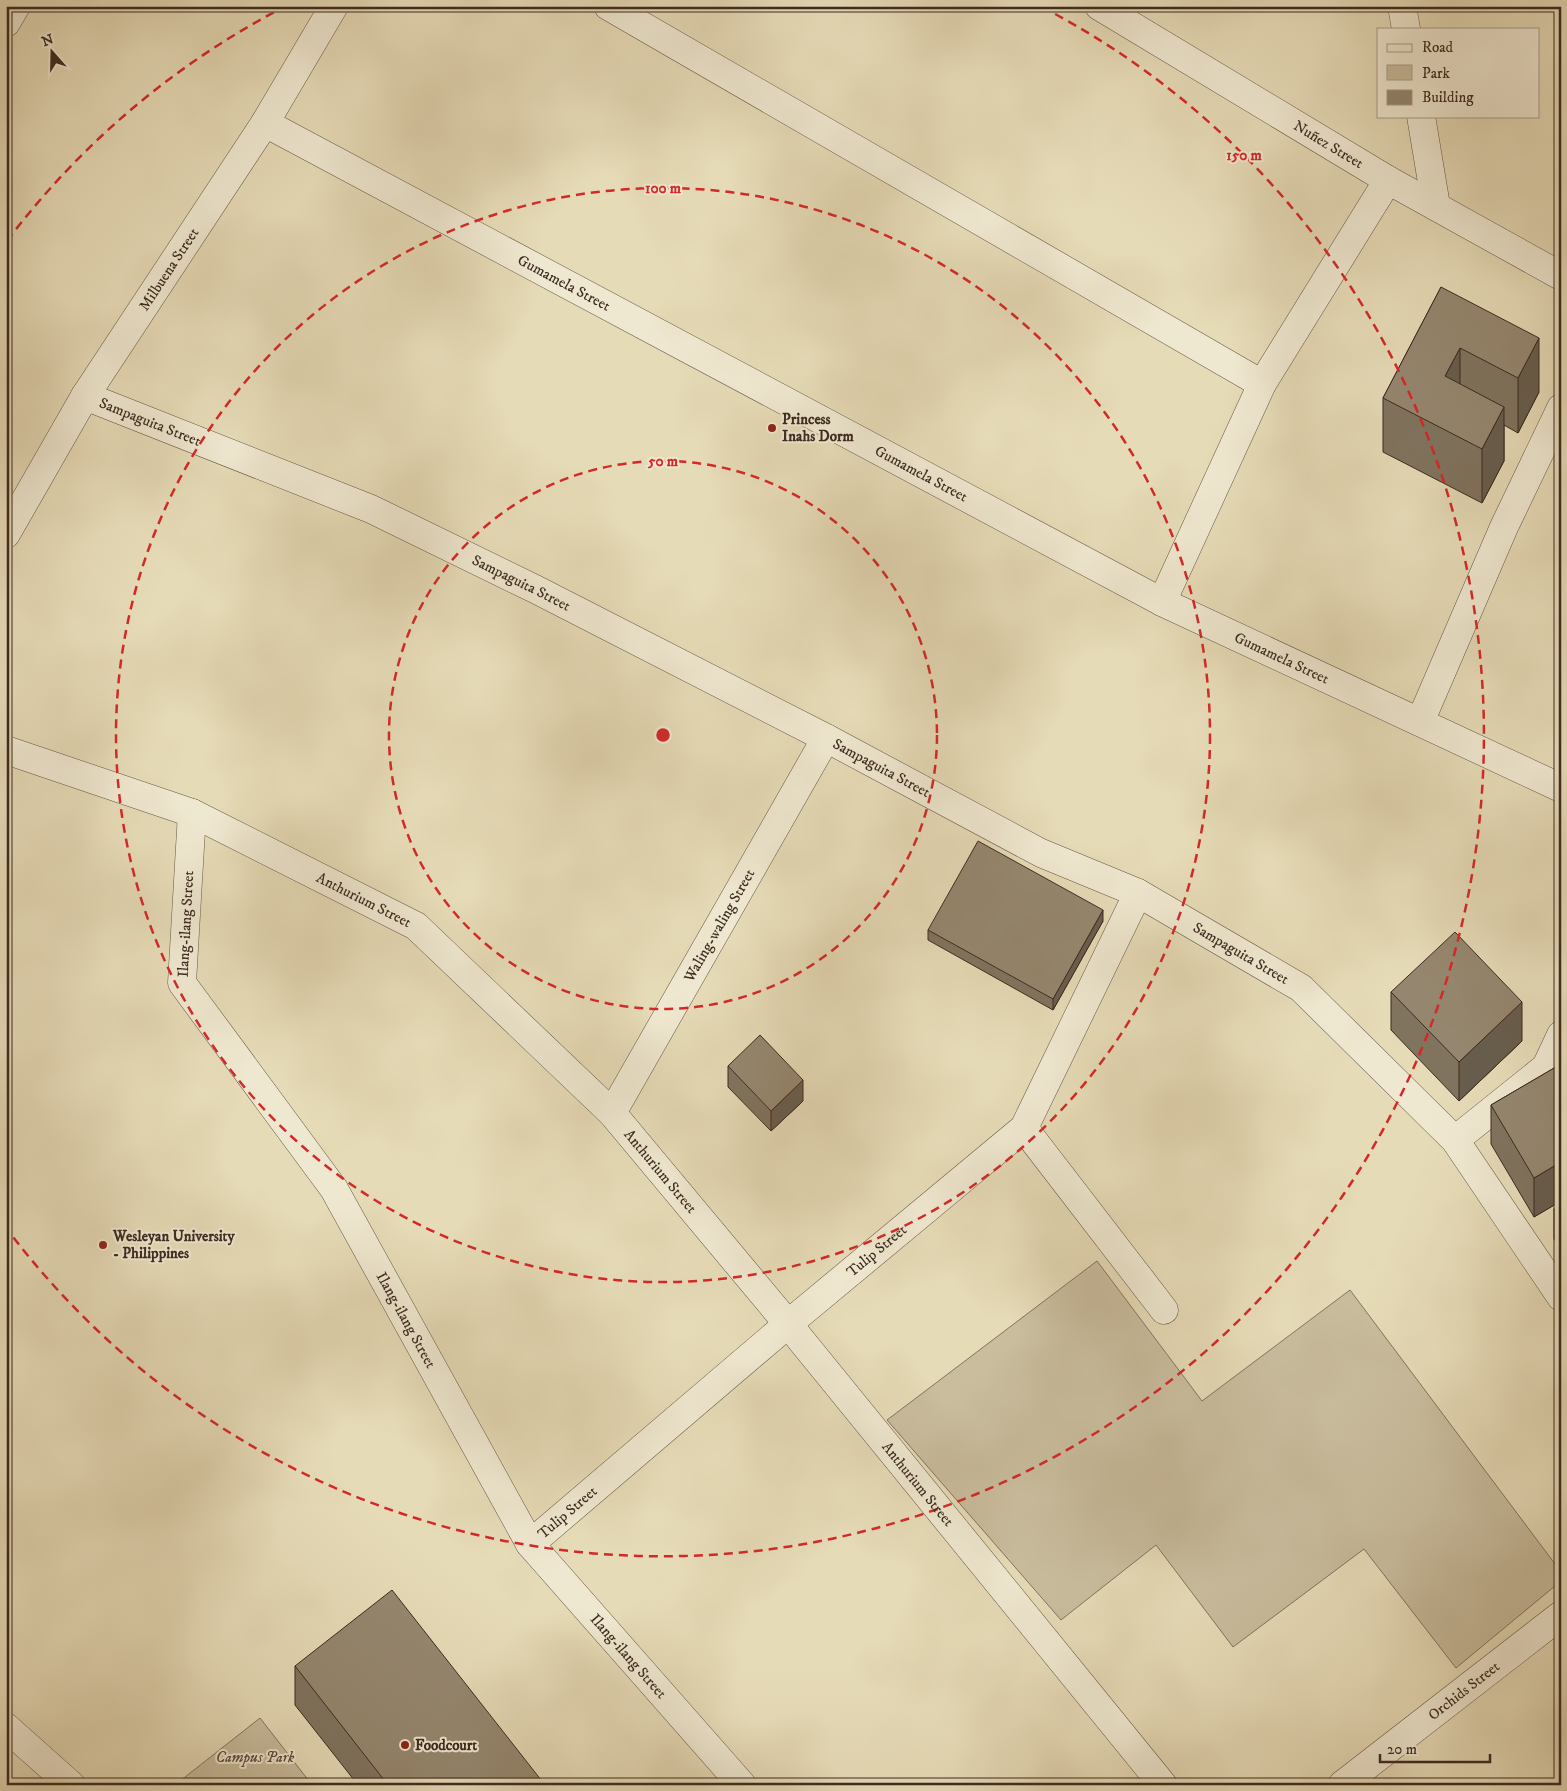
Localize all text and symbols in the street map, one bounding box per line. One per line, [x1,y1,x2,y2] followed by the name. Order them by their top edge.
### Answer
[28,28,78,78] north arrow
[1377,28,1540,118] legend
[39,30,57,51] text: N
[1422,38,1454,57] text: Road
[1422,64,1451,83] text: Park
[1422,88,1474,107] text: Building
[1290,116,1367,173] street label: Nuñez Street
[1226,146,1262,165] text: 150 m
[645,179,682,198] text: 100 m
[134,224,203,314] street label: Milbuena Street
[514,250,614,315] street label: Gumamela Street
[97,393,204,450] street label: Sampaguita Street
[782,410,854,446] place label: Princess Inahs Dorm
[766,422,778,434] marker: Princess Inahs Dorm
[872,441,971,506] street label: Gumamela Street
[647,452,679,471] text: 50 m
[469,550,574,615] street label: Sampaguita Street
[1231,628,1332,688] street label: Gumamela Street
[654,726,672,744] centre of rings
[830,734,934,802] street label: Sampaguita Street
[679,865,759,986] street label: Waling-waling Street
[313,868,415,932] street label: Anthurium Street
[174,870,198,978] street label: Ilang-ilang Street
[1190,918,1293,989] street label: Sampaguita Street
[620,1125,701,1217] street label: Anthurium Street
[843,1220,910,1281] street label: Tulip Street
[112,1227,235,1263] place label: Wesleyan University - Philippines
[97,1239,109,1251] marker: Wesleyan University - Philippines
[372,1269,441,1372] street label: Ilang-ilang Street
[878,1438,958,1530] street label: Anthurium Street
[534,1481,601,1543] street label: Tulip Street
[586,1610,671,1703] street label: Ilang-ilang Street
[1424,1657,1503,1724] street label: Orchids Street
[1380,1731,1490,1763] scale bar
[415,1736,477,1755] place label: Foodcourt
[399,1739,411,1751] marker: Foodcourt
[1387,1740,1417,1759] text: 20 m
[216,1748,295,1767] park label: Campus Park

